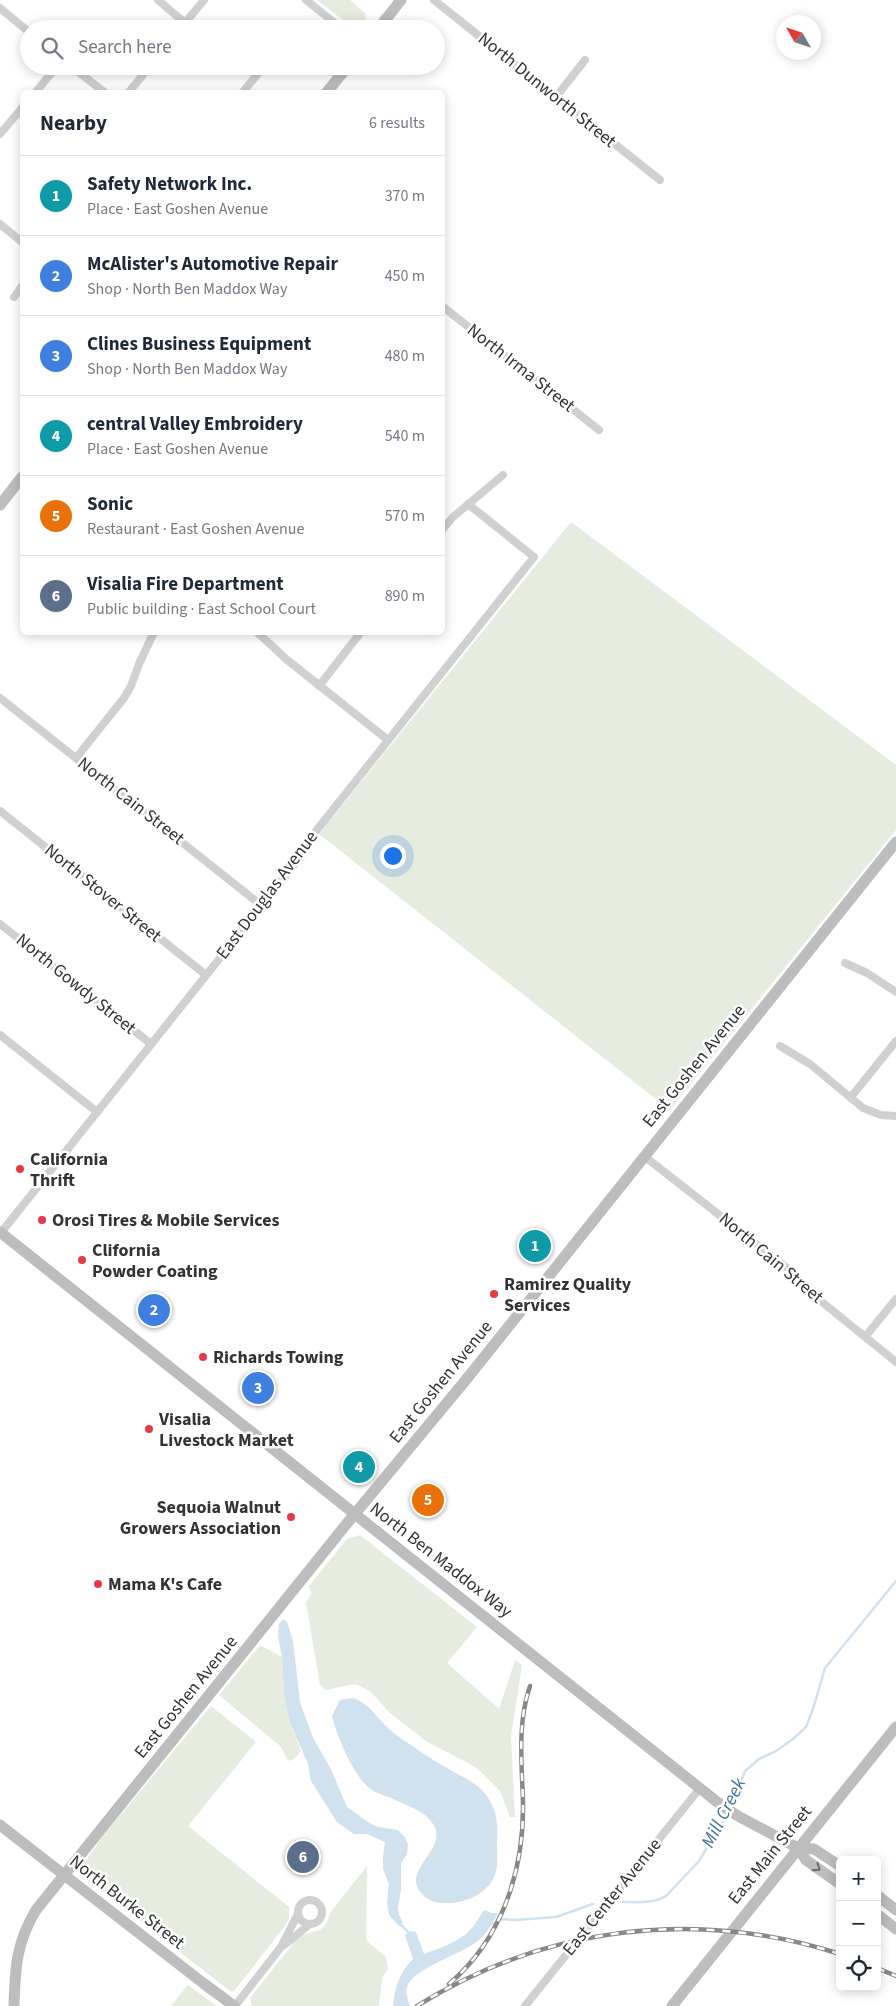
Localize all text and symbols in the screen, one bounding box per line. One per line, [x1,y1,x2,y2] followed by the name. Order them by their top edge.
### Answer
[776,15,821,60] north arrow
[20,20,445,75] search box
[473,26,621,154] street label: North Dunworth Street
[38,34,66,62] icon: search
[78,34,172,61] text: Search here
[40,108,107,138] text: Nearby
[369,112,425,134] text: 6 results
[87,171,252,198] text: Safety Network Inc.
[52,185,60,207] text: 1
[385,185,425,207] text: 370 m
[87,198,268,220] text: Place · East Goshen Avenue
[87,251,338,278] text: McAlister's Automotive Repair
[52,265,60,287] text: 2
[385,265,425,287] text: 450 m
[87,278,287,300] text: Shop · North Ben Maddox Way
[462,318,580,418] street label: North Irma Street
[87,331,311,358] text: Clines Business Equipment
[52,345,60,367] text: 3
[385,345,425,367] text: 480 m
[87,358,287,380] text: Shop · North Ben Maddox Way
[87,411,303,438] text: central Valley Embroidery
[52,425,60,447] text: 4
[385,425,425,447] text: 540 m
[87,438,268,460] text: Place · East Goshen Avenue
[87,491,133,518] text: Sonic
[52,505,60,527] text: 5
[385,505,425,527] text: 570 m
[87,518,305,540] text: Restaurant · East Goshen Avenue
[87,571,284,598] text: Visalia Fire Department
[52,585,60,607] text: 6
[385,585,425,607] text: 890 m
[87,598,316,620] text: Public building · East School Court
[72,751,190,851] street label: North Cain Street
[210,825,324,965] street label: East Douglas Avenue
[39,838,167,948] street label: North Stover Street
[380,843,406,869] your location
[11,928,141,1040] street label: North Gowdy Street
[637,999,751,1133] street label: East Goshen Avenue
[30,1147,108,1193] place label: California Thrift
[14,1163,26,1175] marker: California Thrift
[713,1207,829,1309] street label: North Cain Street
[52,1208,280,1233] place label: Orosi Tires & Mobile Services
[36,1214,48,1226] marker: Orosi Tires & Mobile Services
[519,1227,551,1265] pin: 1
[92,1238,218,1284] place label: Clifornia Powder Coating
[76,1254,88,1266] marker: Clifornia Powder Coating
[504,1272,632,1318] place label: Ramirez Quality Services
[488,1288,500,1300] marker: Ramirez Quality Services
[138,1291,170,1329] pin: 2
[384,1315,498,1449] street label: East Goshen Avenue
[213,1345,344,1370] place label: Richards Towing
[197,1351,209,1363] marker: Richards Towing
[242,1369,274,1407] pin: 3
[158,1407,294,1453] place label: Visalia Livestock Market
[143,1423,155,1435] marker: Visalia Livestock Market
[343,1448,375,1486] pin: 4
[412,1481,444,1519] pin: 5
[120,1495,281,1541] place label: Sequoia Walnut Growers Association
[365,1496,518,1624] street label: North Ben Maddox Way
[285,1511,297,1523] marker: Sequoia Walnut Growers Association
[108,1572,222,1597] place label: Mama K's Cafe
[92,1578,104,1590] marker: Mama K's Cafe
[129,1630,243,1764] street label: East Goshen Avenue
[695,1773,754,1853] water label: Mill Creek
[722,1800,818,1910] street label: East Main Street
[557,1833,667,1961] street label: East Center Avenue
[287,1838,319,1876] pin: 6
[64,1849,190,1955] street label: North Burke Street
[836,1856,881,1991] map controls
[836,1856,881,1901] button: +
[811,1862,821,1871] one-way arrow
[836,1901,881,1946] button: −
[836,1946,881,1991] button: locate

